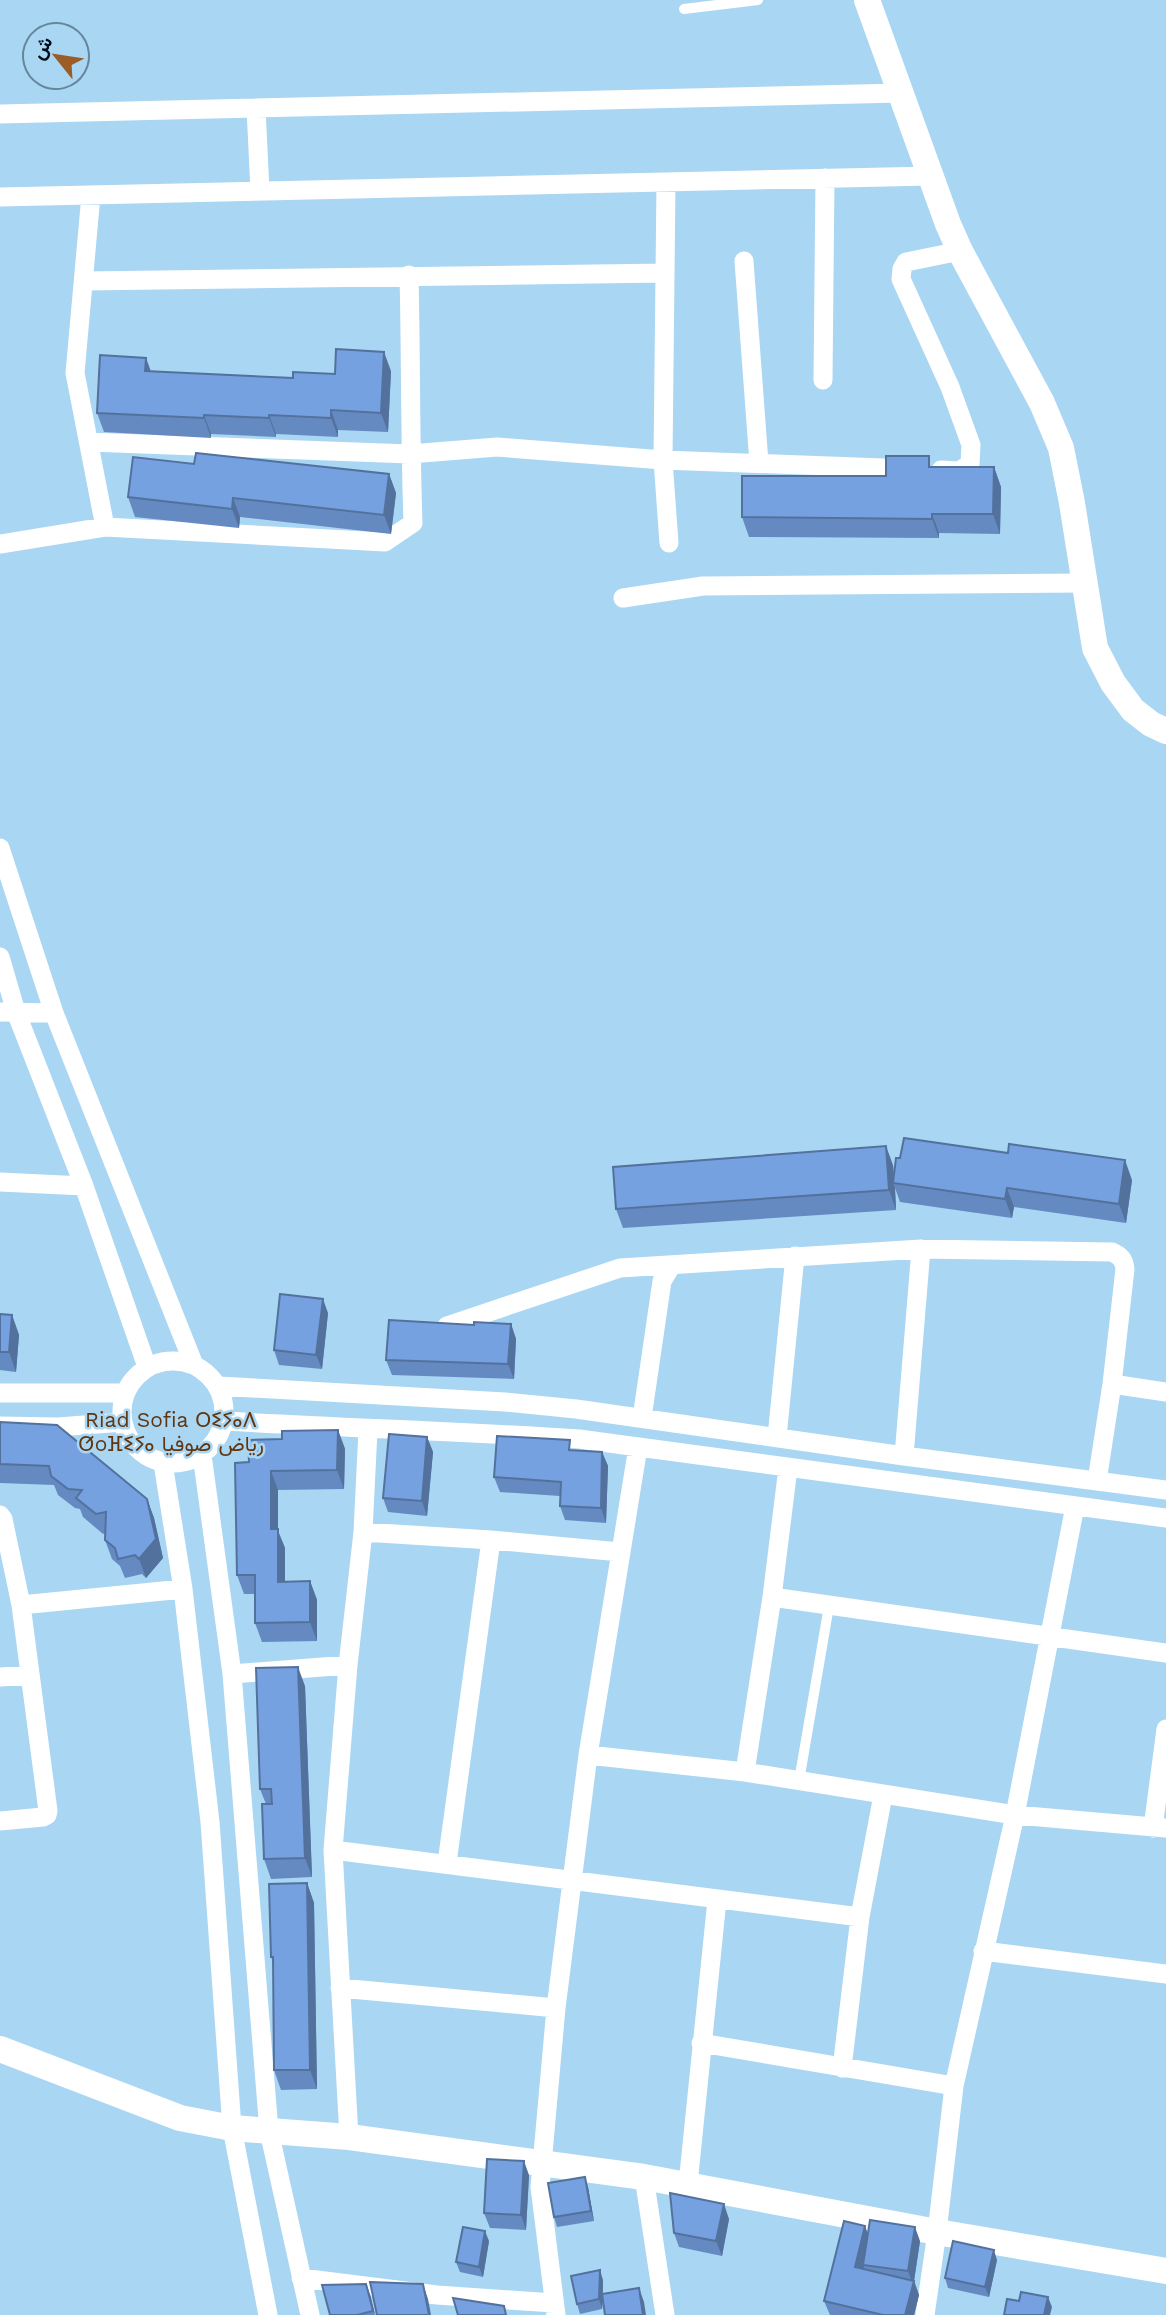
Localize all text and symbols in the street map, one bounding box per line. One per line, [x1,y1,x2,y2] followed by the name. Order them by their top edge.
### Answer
[21,21,91,91] north arrow
[26,32,57,63] text: ش
[78,1407,264,1457] district label: Riad Sofia ⵔⵉⵢⴰⴷ ⵚoⴼⵉⵢⴰ رياض صوفيا

